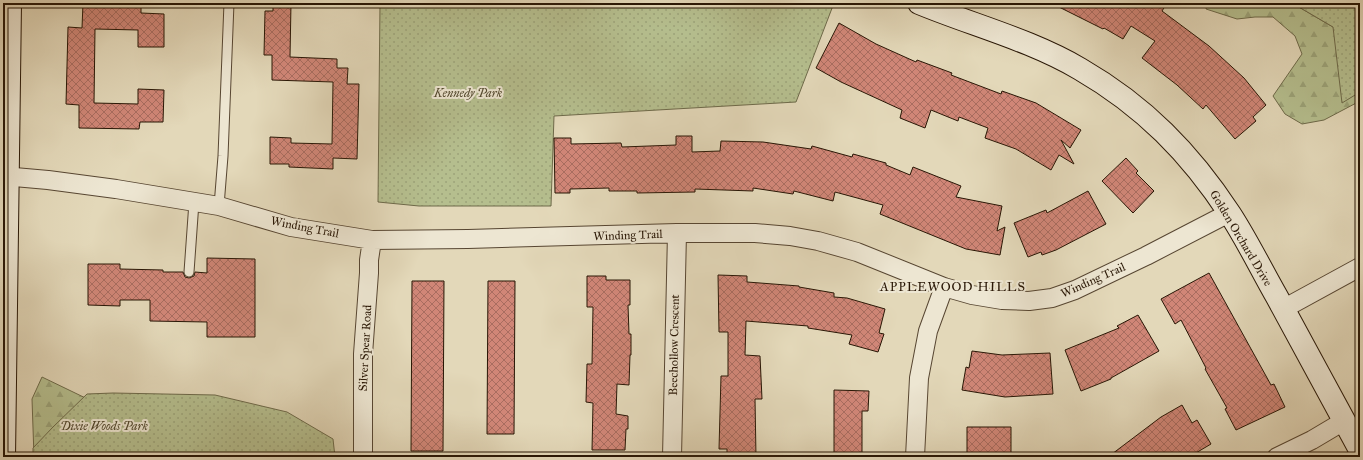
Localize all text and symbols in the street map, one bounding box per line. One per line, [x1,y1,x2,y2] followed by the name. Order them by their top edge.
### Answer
[433,86,503,100] park label: Kennedy Park
[1207,188,1275,288] street label: Golden Orchard Drive
[269,214,341,242] street label: Winding Trail
[593,227,664,244] street label: Winding Trail
[1059,259,1129,301] street label: Winding Trail
[879,279,1026,295] district label: APPLEWOOD HILLS
[666,293,682,396] street label: Beechollow Crescent
[356,304,374,392] street label: Silver Spear Road
[60,419,148,433] park label: Dixie Woods Park

